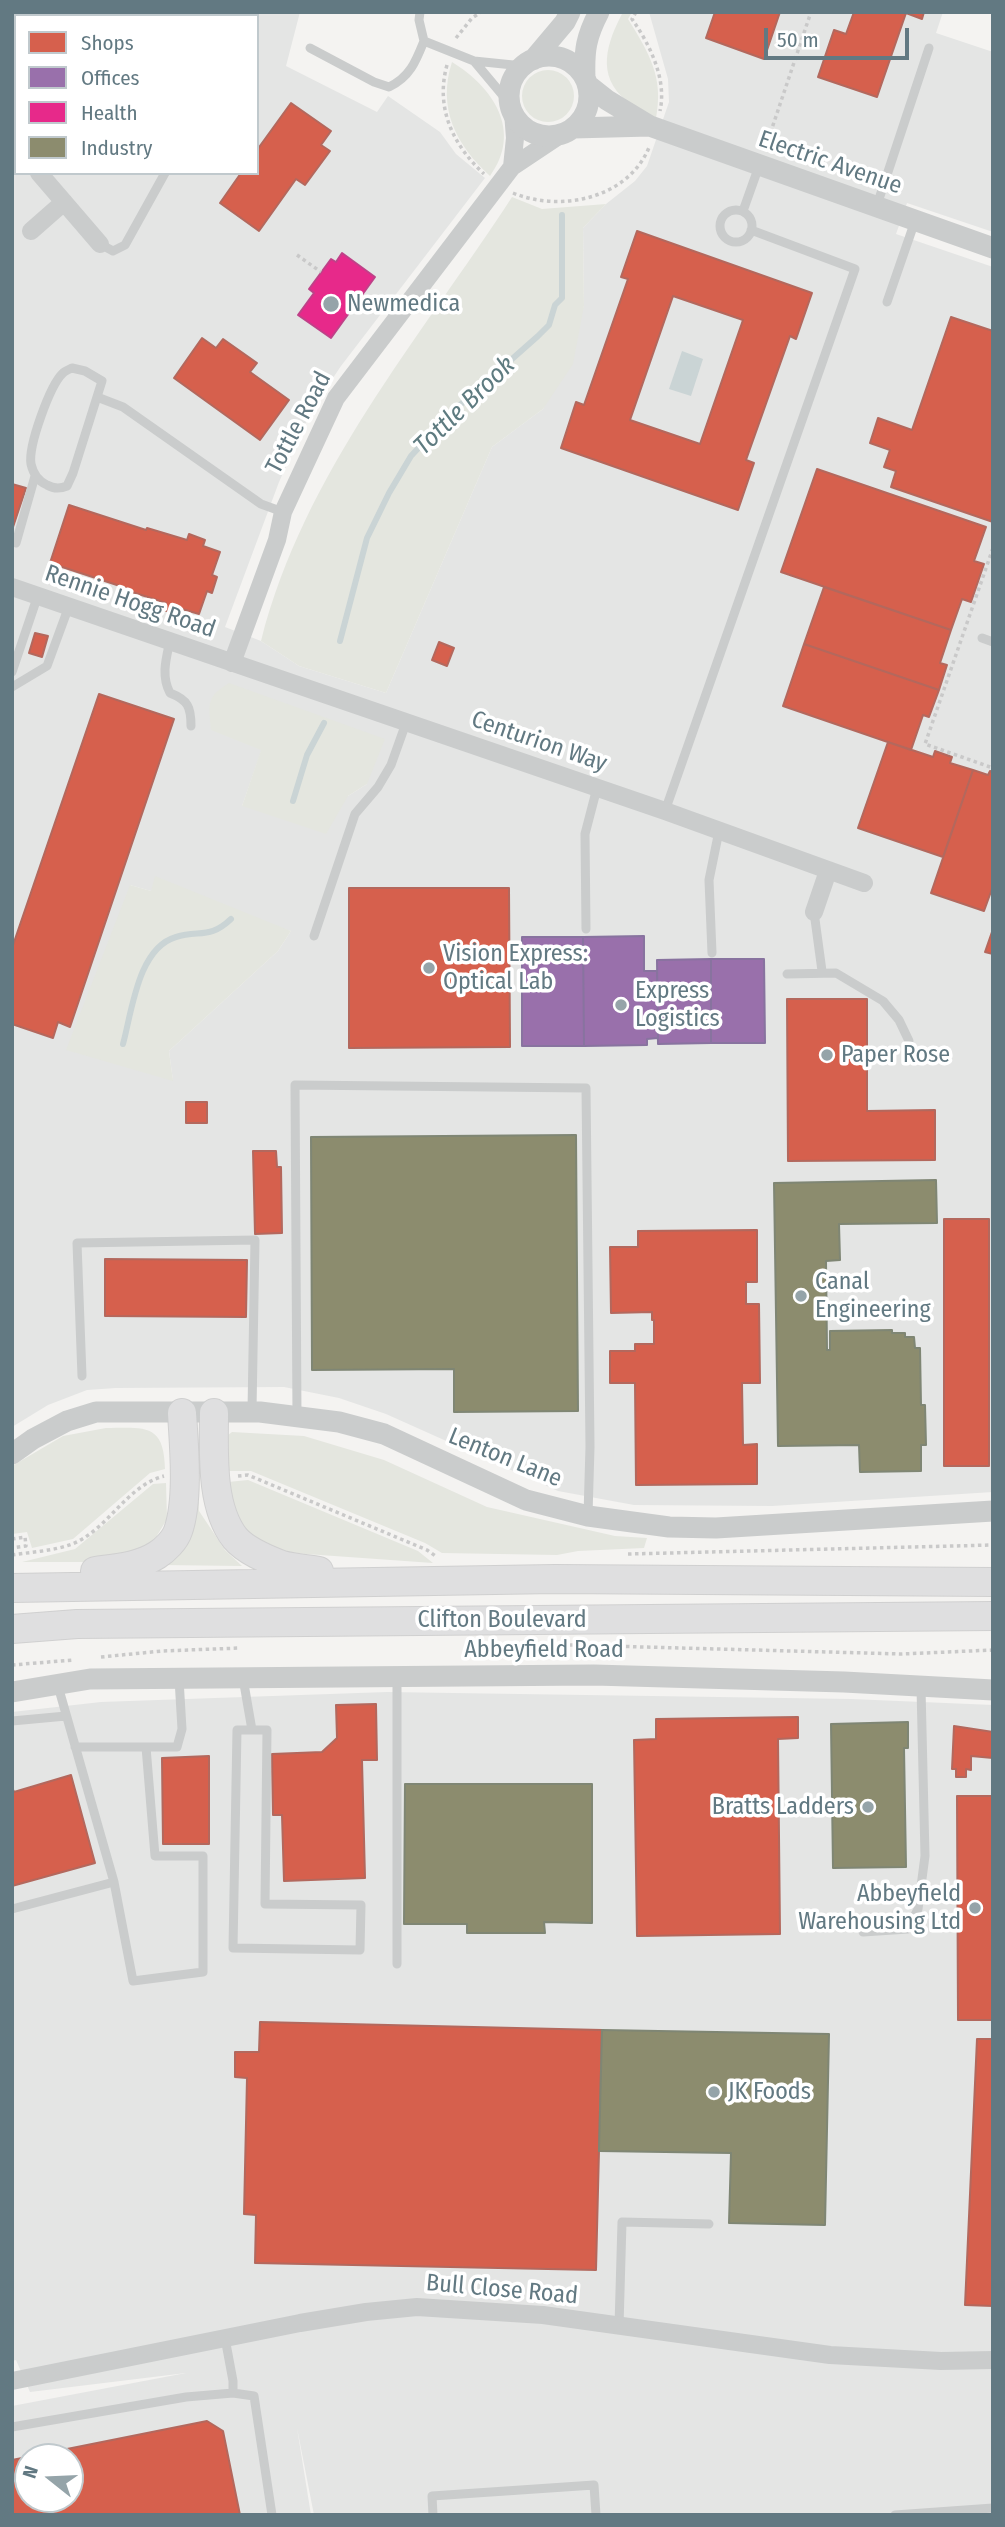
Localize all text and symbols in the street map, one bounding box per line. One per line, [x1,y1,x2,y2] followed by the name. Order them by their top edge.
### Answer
[14,14,259,175] legend
[767,14,912,58] scale bar
[777,27,819,53] text: 50 m
[81,30,134,56] text: Shops
[81,65,140,91] text: Offices
[81,100,137,126] text: Health
[755,125,905,201] street label: Electric Avenue
[81,135,152,161] text: Industry
[347,290,460,318] place label: Newmedica
[321,294,341,314] marker: Newmedica
[408,350,522,462] water label: Tottle Brook
[260,367,338,479] street label: Tottle Road
[41,559,219,645] street label: Rennie Hogg Road
[468,705,610,779] street label: Centurion Way
[443,940,588,996] place label: Vision Express: Optical Lab
[421,960,437,976] marker: Vision Express: Optical Lab
[635,977,720,1033] place label: Express Logistics
[613,997,629,1013] marker: Express Logistics
[841,1041,950,1069] place label: Paper Rose
[819,1047,835,1063] marker: Paper Rose
[815,1268,931,1324] place label: Canal Engineering
[793,1288,809,1304] marker: Canal Engineering
[444,1422,566,1494] street label: Lenton Lane
[417,1606,587,1634] street label: Clifton Boulevard
[464,1636,624,1664] street label: Abbeyfield Road
[712,1793,854,1821] place label: Bratts Ladders
[860,1799,876,1815] marker: Bratts Ladders
[798,1880,961,1936] place label: Abbeyfield Warehousing Ltd
[967,1900,983,1916] marker: Abbeyfield Warehousing Ltd
[728,2078,811,2106] place label: JK Foods
[706,2084,722,2100] marker: JK Foods
[425,2269,579,2311] street label: Bull Close Road
[14,2443,84,2513] north arrow
[18,2463,43,2481] text: N

